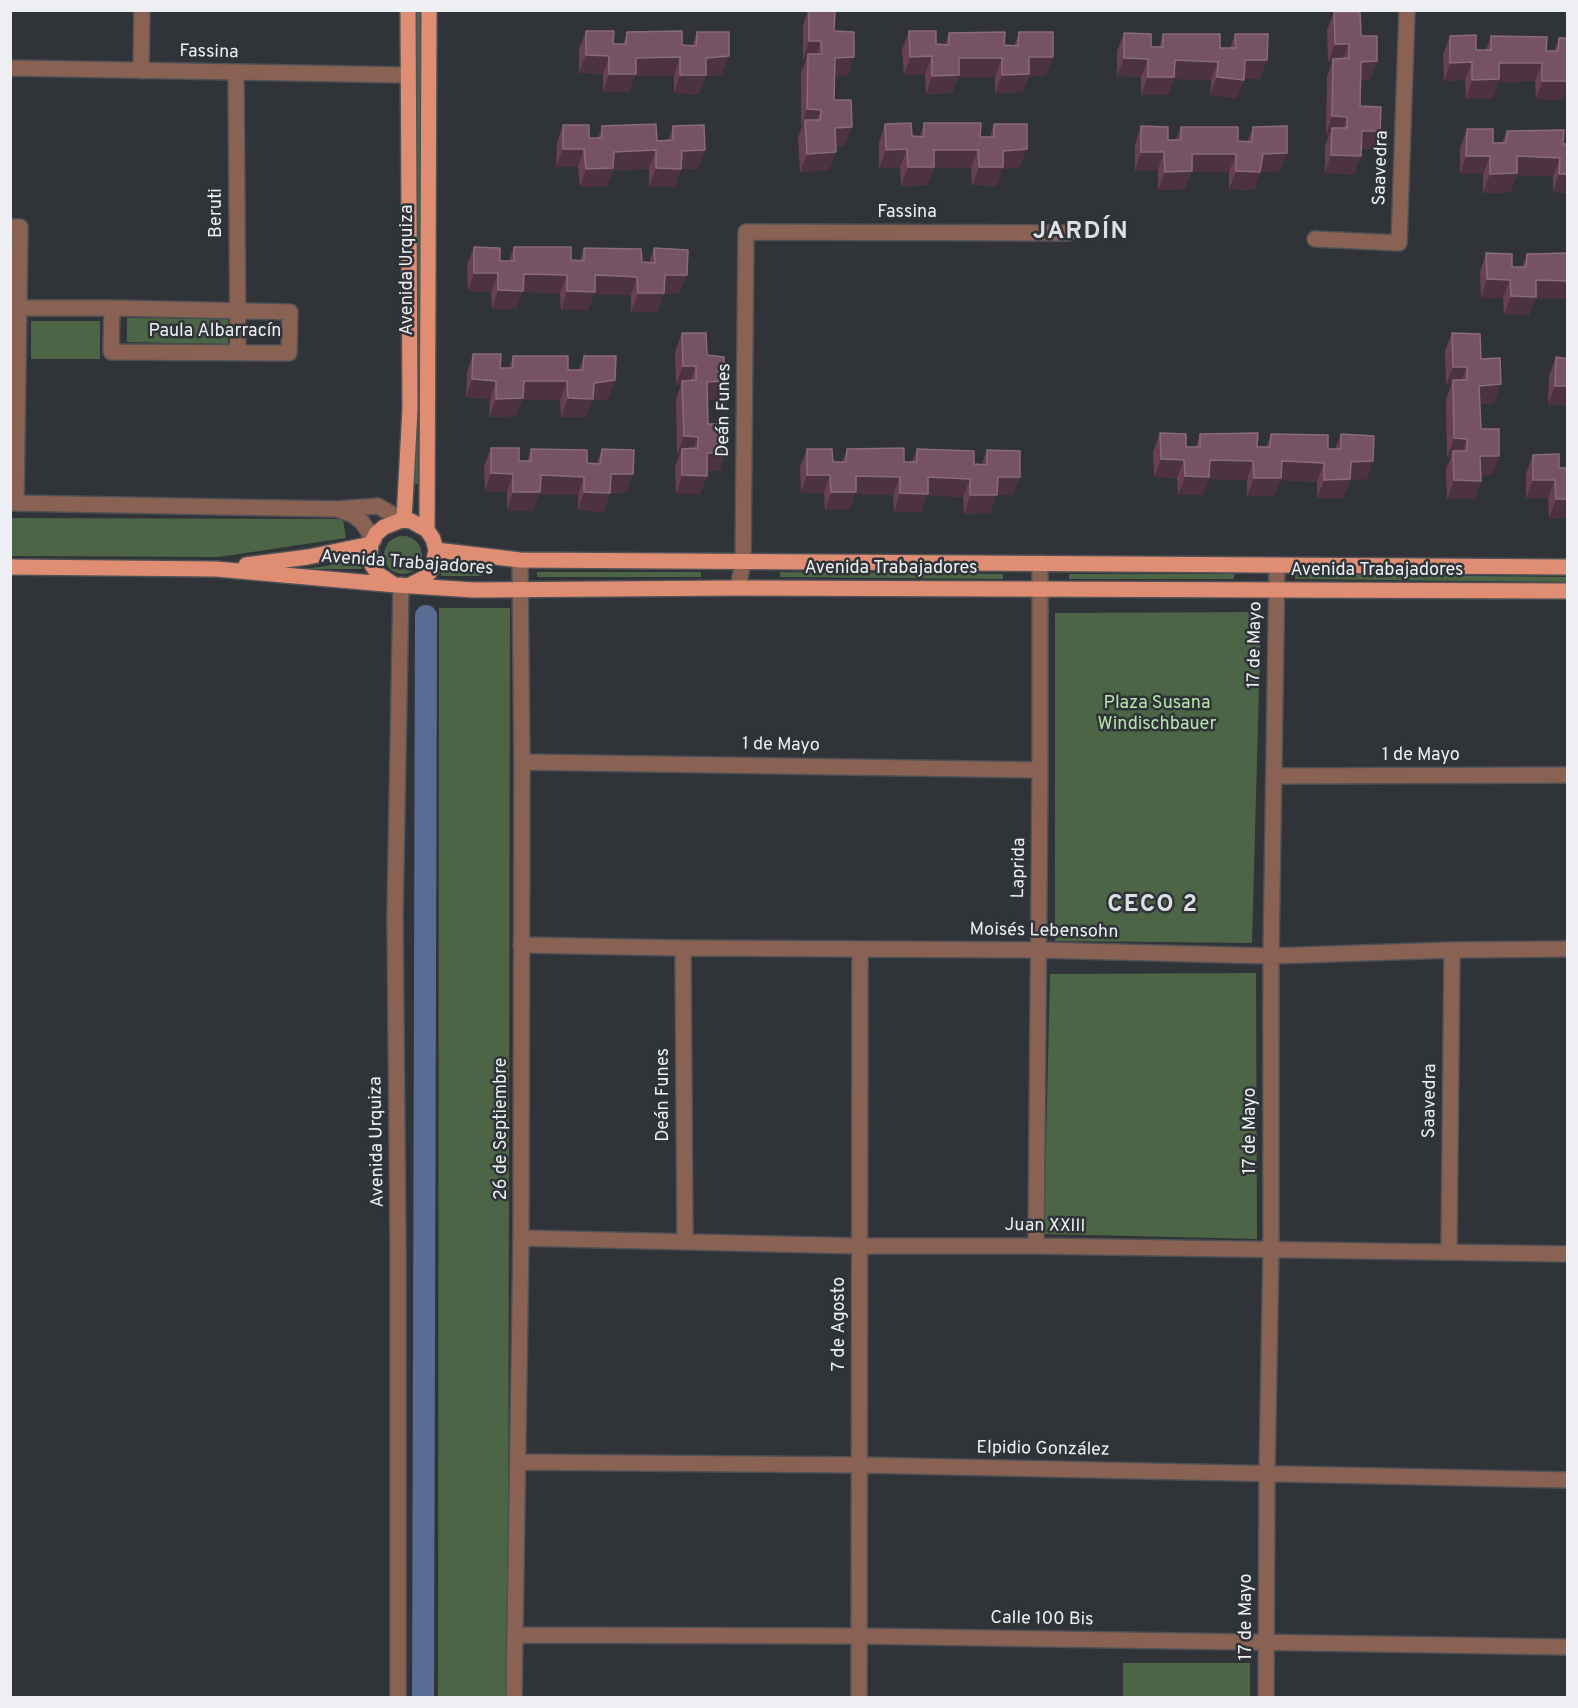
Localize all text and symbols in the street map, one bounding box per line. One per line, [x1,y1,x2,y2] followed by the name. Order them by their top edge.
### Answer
[179,42,239,64] street label: Fassina
[1370,130,1394,206] street label: Saavedra
[206,188,228,238] street label: Beruti
[877,202,937,224] street label: Fassina
[397,204,419,336] street label: Avenida Urquiza
[1033,219,1129,247] district label: JARDÍN
[148,321,282,343] street label: Paula Albarracín
[713,363,737,457] street label: Deán Funes
[320,547,494,581] street label: Avenida Trabajadores
[804,558,978,580] street label: Avenida Trabajadores
[1290,560,1464,582] street label: Avenida Trabajadores
[1244,601,1268,689] street label: 17 de Mayo
[1098,693,1216,736] park label: Plaza Susana Windischbauer
[742,735,820,757] street label: 1 de Mayo
[1382,745,1460,767] street label: 1 de Mayo
[1009,837,1031,899] street label: Laprida
[1107,892,1199,920] district label: CECO 2
[969,920,1119,944] street label: Moisés Lebensohn
[653,1048,675,1142] street label: Deán Funes
[491,1058,513,1200] street label: 26 de Septiembre
[1420,1063,1442,1139] street label: Saavedra
[366,1076,390,1208] street label: Avenida Urquiza
[1240,1087,1262,1175] street label: 17 de Mayo
[1004,1215,1086,1239] street label: Juan XXIII
[829,1277,851,1371] street label: 7 de Agosto
[976,1438,1110,1462] street label: Elpidio González
[1236,1573,1258,1661] street label: 17 de Mayo
[990,1608,1094,1632] street label: Calle 100 Bis

